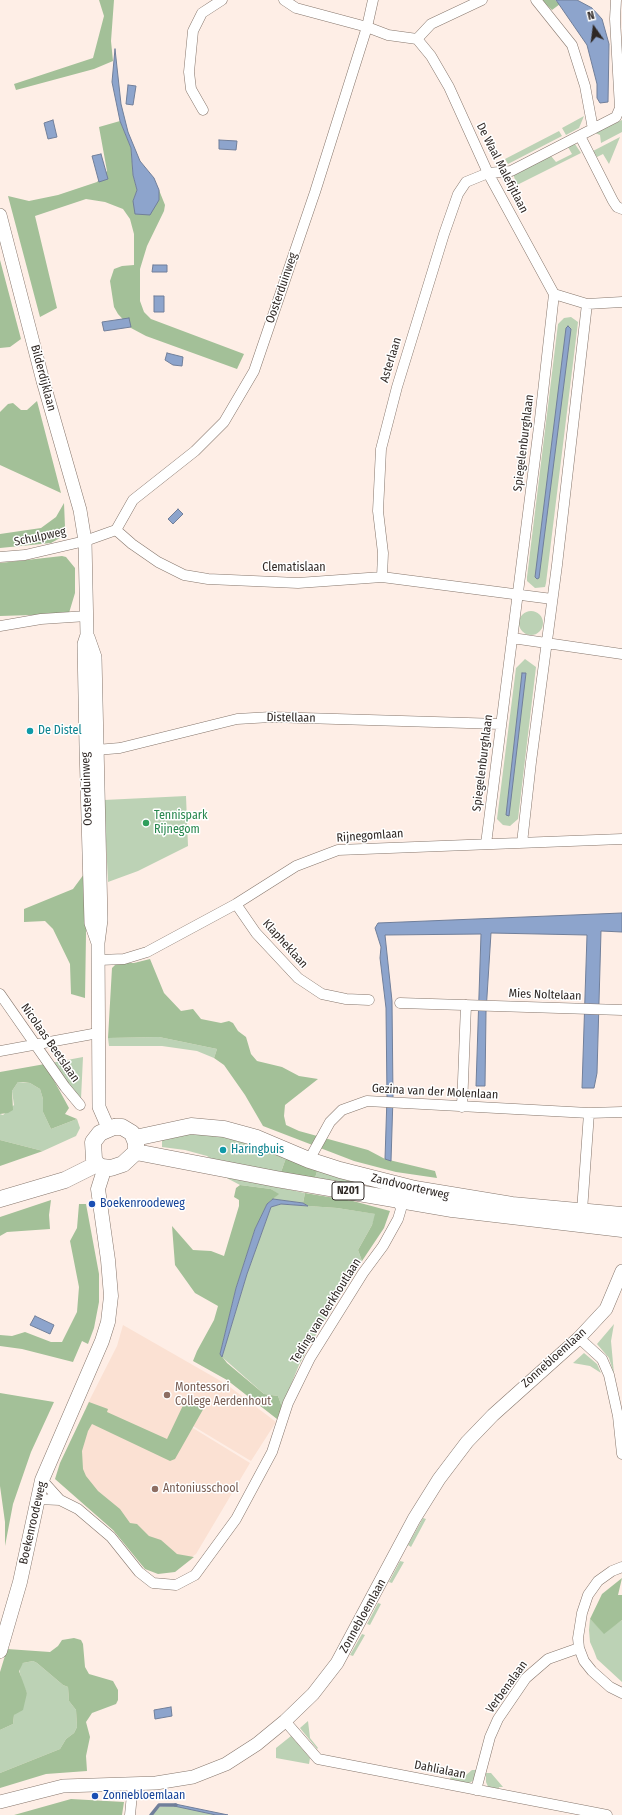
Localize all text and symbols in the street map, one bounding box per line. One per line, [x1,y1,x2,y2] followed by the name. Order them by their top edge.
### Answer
[574,8,614,48] north arrow
[586,9,596,23] text: N
[473,120,531,216] street label: De Waal Malefijtlaan
[263,251,301,325] street label: Oosterduinweg
[377,336,405,384] street label: Asterlaan
[27,343,59,413] street label: Bilderdijklaan
[511,394,537,492] street label: Spiegelenburghlaan
[13,524,67,550] street label: Schulpweg
[262,561,326,575] street label: Clematislaan
[266,710,316,726] street label: Distellaan
[470,714,496,812] street label: Spiegelenburghlaan
[38,724,82,738] place label: De Distel
[25,726,35,736] marker: De Distel
[79,752,95,826] street label: Oosterduinweg
[154,809,208,837] place label: Tennispark Rijnegom
[141,818,151,828] marker: Tennispark Rijnegom
[336,826,404,846] street label: Rijnegomlaan
[259,917,311,971] street label: Klapheklaan
[508,987,582,1003] street label: Mies Noltelaan
[17,1001,83,1085] street label: Nicolaas Beetslaan
[372,1082,498,1102] street label: Gezina van der Molenlaan
[231,1143,284,1157] place label: Haringbuis
[218,1145,228,1155] marker: Haringbuis
[370,1171,450,1203] street label: Zandvoorterweg
[332,1182,364,1200] road number: N201
[100,1197,185,1211] place label: Boekenroodeweg
[87,1199,97,1209] marker: Boekenroodeweg
[288,1256,364,1366] street label: Teding van Berkhoutlaan
[519,1325,589,1391] street label: Zonnebloemlaan
[175,1381,271,1409] place label: Montessori College Aerdenhout
[162,1390,172,1400] marker: Montessori College Aerdenhout
[16,1480,50,1566] street label: Boekenroodeweg
[163,1482,239,1496] place label: Antoniusschool
[150,1484,160,1494] marker: Antoniusschool
[337,1576,389,1656] street label: Zonnebloemlaan
[483,1658,531,1716] street label: Verbenalaan
[413,1758,467,1782] street label: Dahlialaan
[103,1789,185,1803] place label: Zonnebloemlaan
[90,1791,100,1801] marker: Zonnebloemlaan

